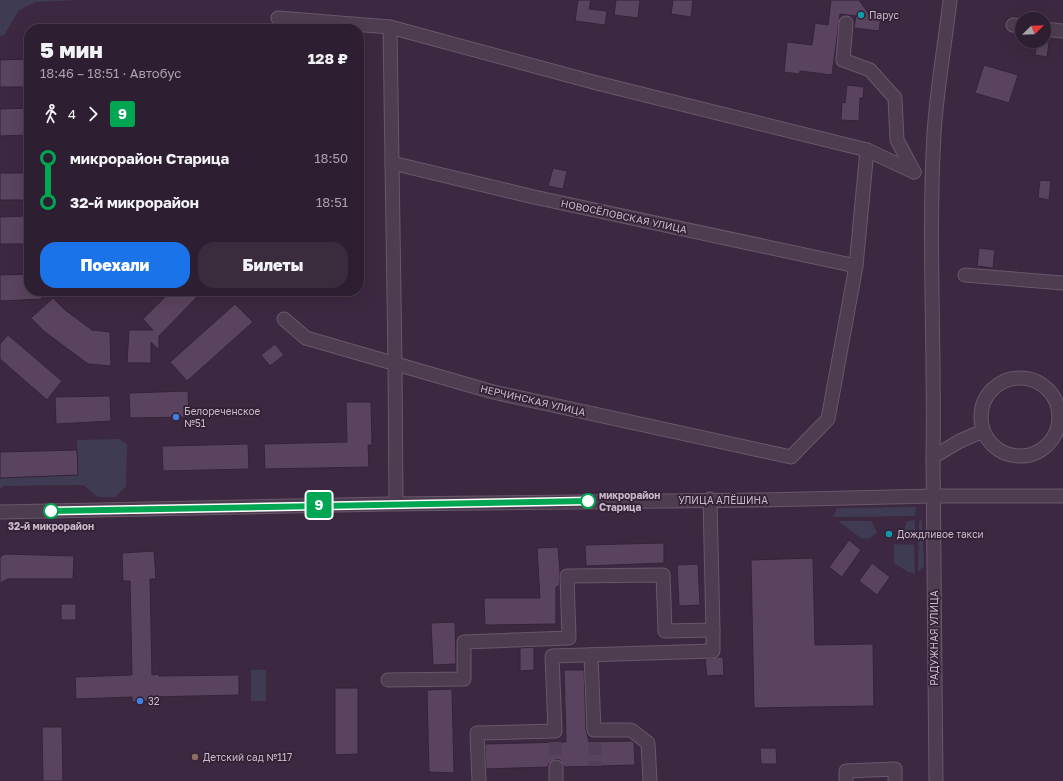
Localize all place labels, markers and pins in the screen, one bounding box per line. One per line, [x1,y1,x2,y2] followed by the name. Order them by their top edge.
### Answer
[869,9,900,21] place label: Парус
[856,10,866,20] marker: Парус
[184,405,261,429] place label: Белореченское №51
[171,412,181,422] marker: Белореченское №51
[599,489,660,513] place label: микрорайон Старица
[580,493,596,509] marker: микрорайон Старица
[43,503,59,519] marker: 32-й микрорайон
[8,520,94,532] place label: 32-й микрорайон
[897,528,984,540] place label: Дождливое такси
[884,529,894,539] marker: Дождливое такси
[148,695,160,707] place label: 32
[135,696,145,706] marker: 32
[203,751,292,763] place label: Детский сад №117
[190,752,200,762] marker: Детский сад №117

